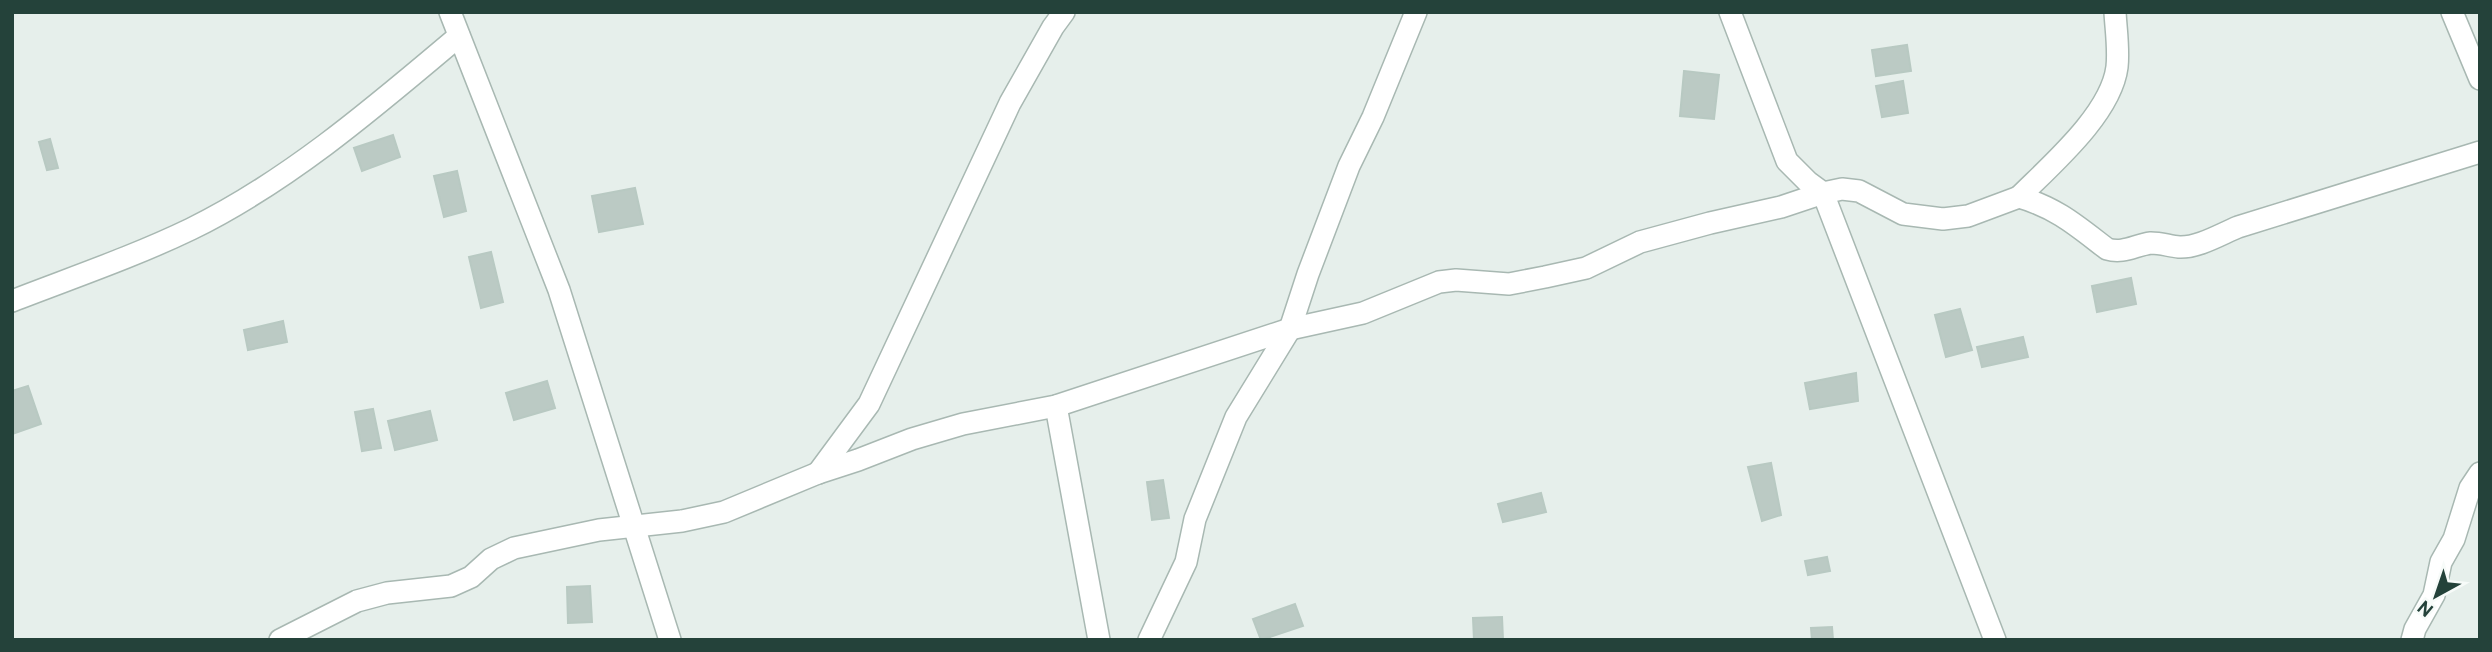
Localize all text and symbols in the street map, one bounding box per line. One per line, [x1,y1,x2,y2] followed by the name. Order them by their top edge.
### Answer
[2401,561,2471,631] north arrow
[2413,594,2439,621] text: N

